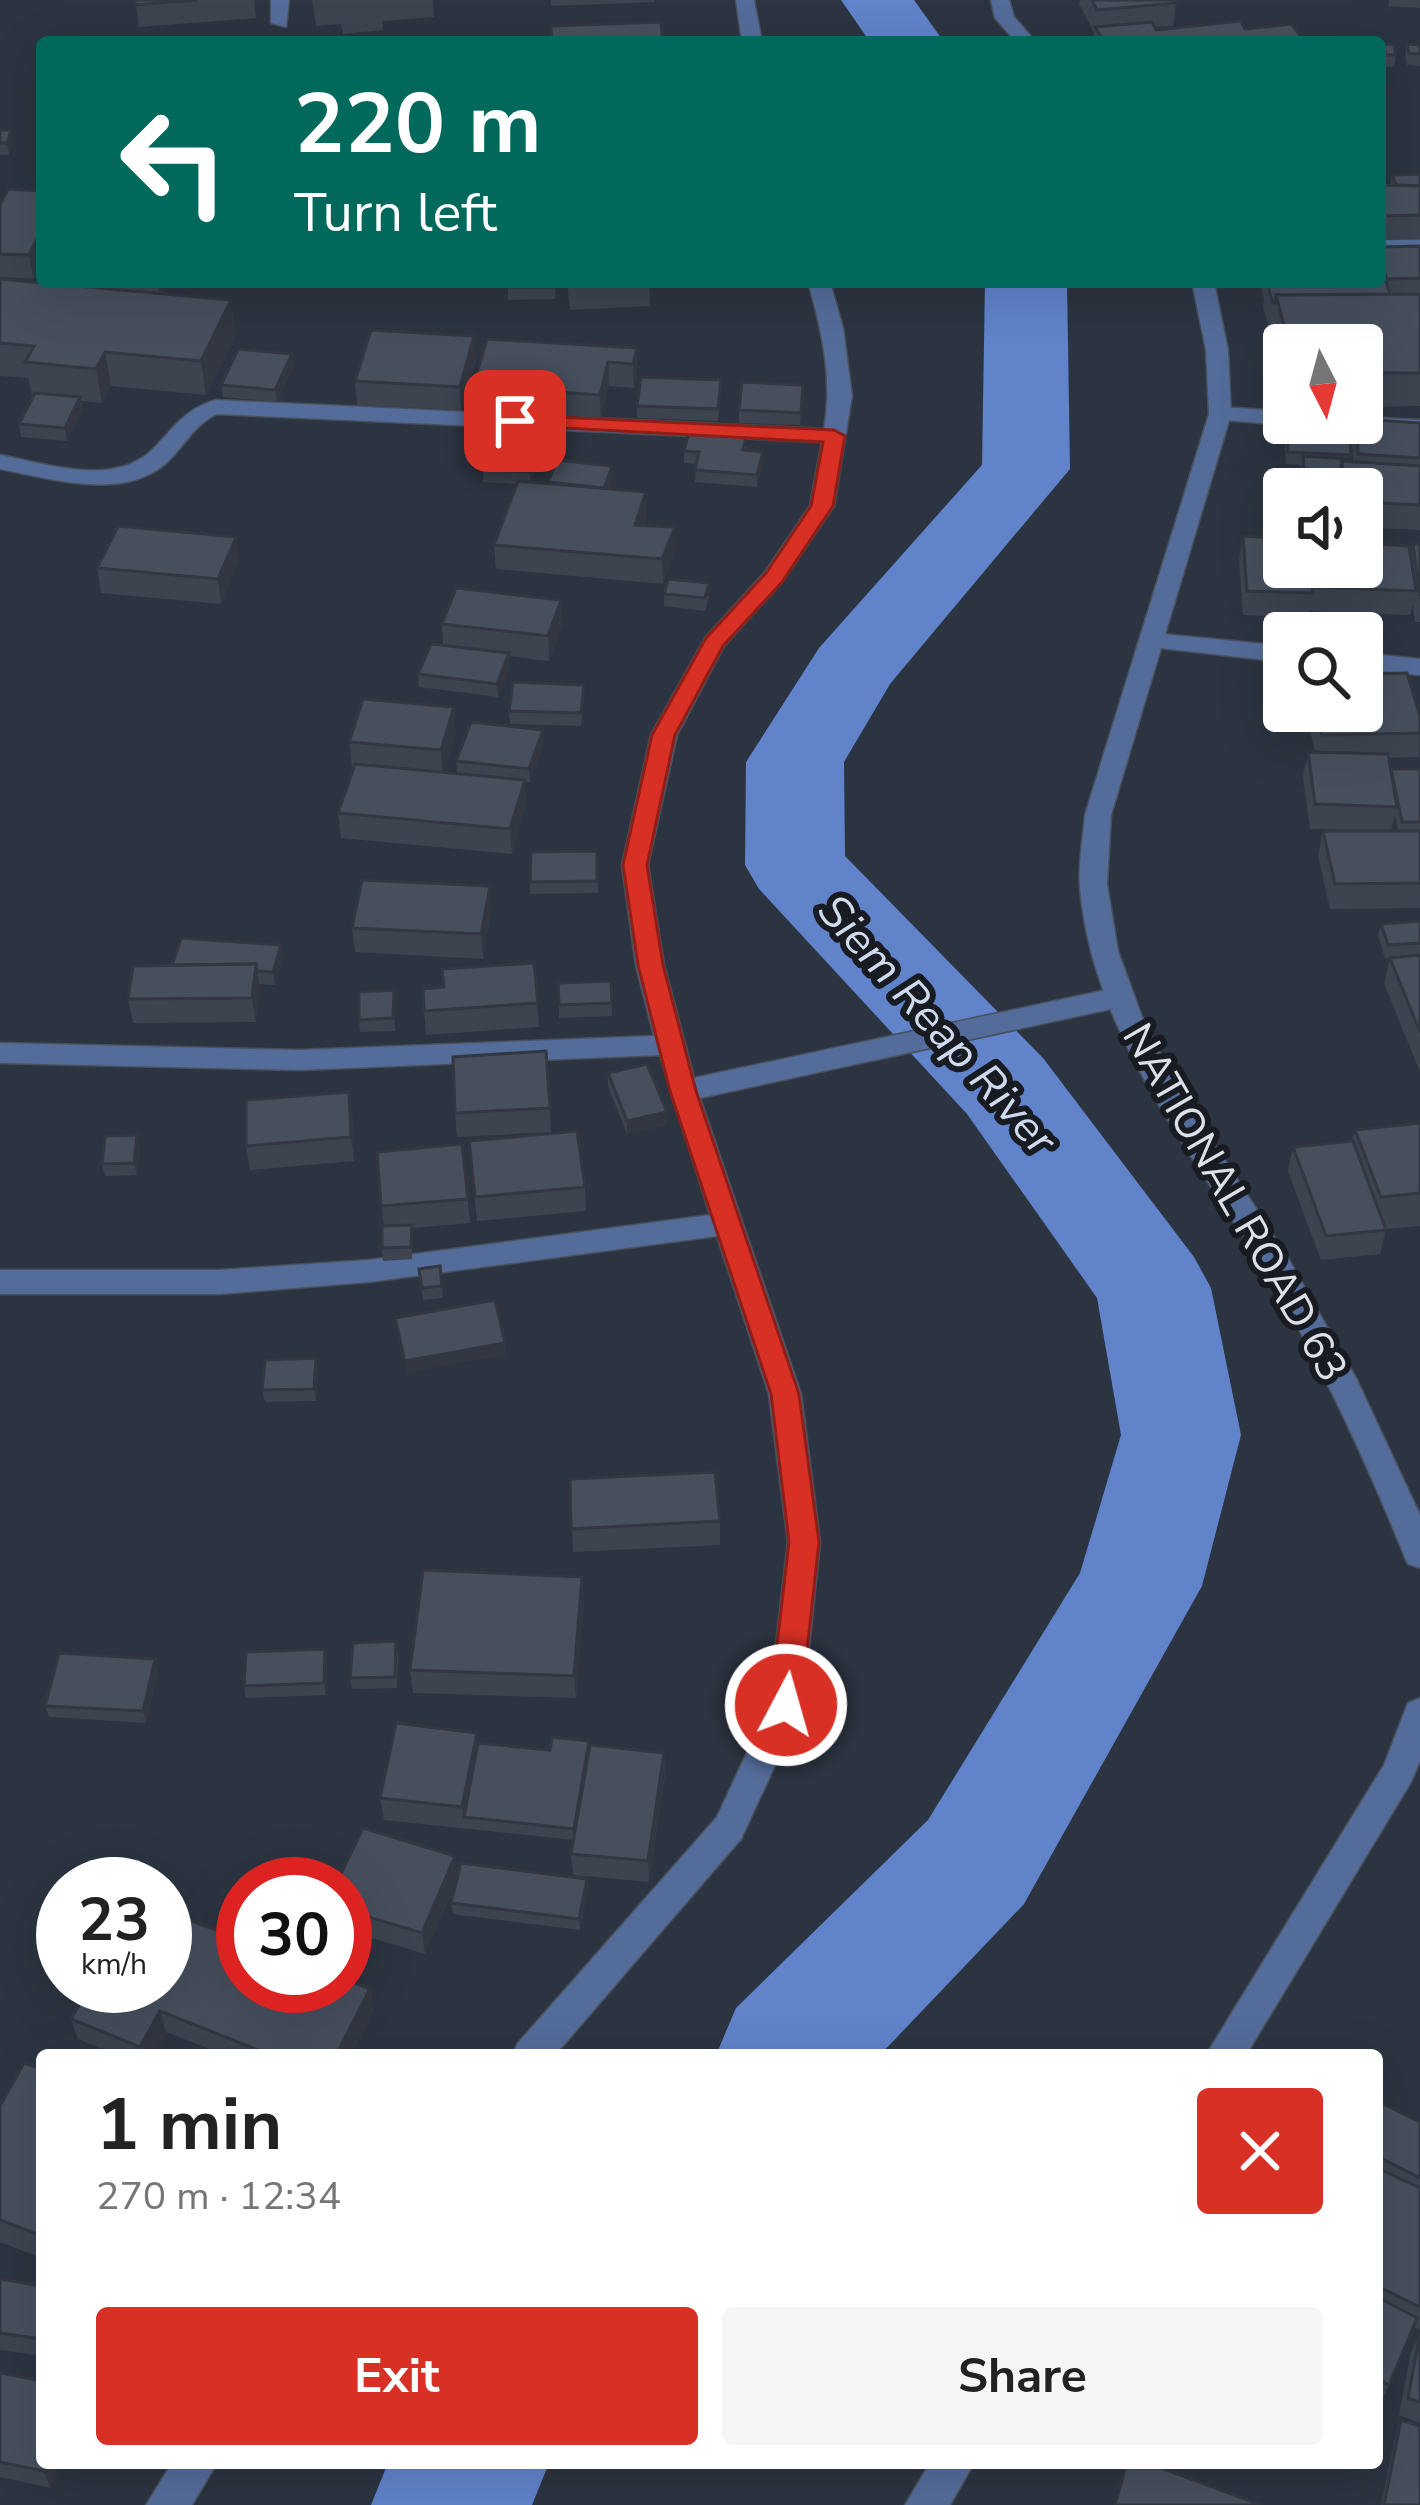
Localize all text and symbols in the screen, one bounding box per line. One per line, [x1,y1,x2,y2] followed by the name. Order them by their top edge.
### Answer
[294,67,542,182] text: 220 m
[96,84,252,240] icon: left
[294,176,497,250] text: Turn left
[1263,324,1383,444] north arrow
[1263,324,1383,732] map controls
[464,370,566,472] pin
[482,388,548,454] icon: arrive
[1263,468,1383,588] button: sound
[1263,612,1383,732] button: search
[804,882,1071,1170] water label: Siem Reap River
[1109,1013,1361,1392] street label: NATIONAL ROAD 63
[723,1642,849,1768] position arrow
[216,1857,372,2013] speed limit sign: 30
[78,1879,150,1961] text: 23
[81,1944,147,1985] text: km/h
[96,2076,282,2174] text: 1 min
[1197,2088,1323,2214] button: close
[96,2170,341,2223] text: 270 m · 12:34
[96,2307,698,2445] button: Exit
[722,2307,1323,2445] button: Share

